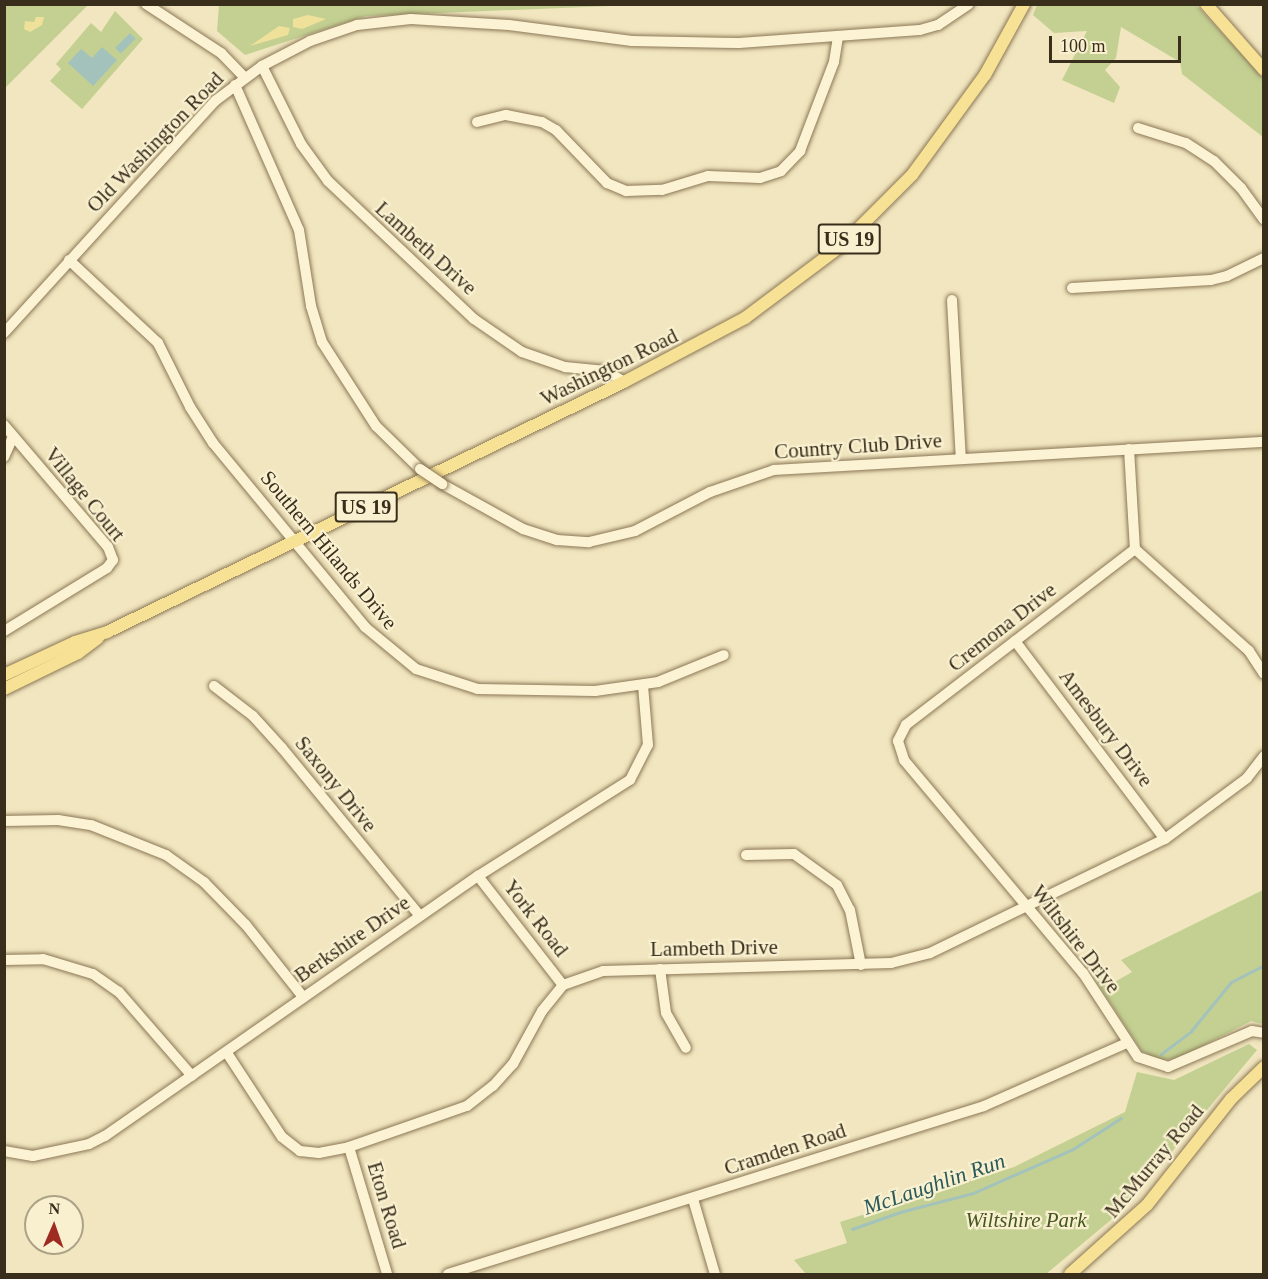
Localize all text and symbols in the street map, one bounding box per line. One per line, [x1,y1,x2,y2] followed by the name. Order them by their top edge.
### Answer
[1052,24,1184,62] scale bar
[1060,36,1106,56] text: 100 m
[81,66,229,218] street label: Old Washington Road
[370,196,482,300] street label: Lambeth Drive
[818,222,880,256] road number: US 19
[536,323,682,411] street label: Washington Road
[773,428,943,464] street label: Country Club Drive
[39,442,131,546] street label: Village Court
[255,465,403,635] street label: Southern Hilands Drive
[334,490,398,524] road number: US 19
[943,577,1061,677] street label: Cremona Drive
[1054,664,1158,792] street label: Amesbury Drive
[290,731,382,837] street label: Saxony Drive
[498,875,574,961] street label: York Road
[1026,880,1126,998] street label: Wiltshire Drive
[290,890,414,988] street label: Berkshire Drive
[650,934,778,962] street label: Lambeth Drive
[1099,1099,1209,1223] street label: McMurray Road
[721,1117,849,1181] street label: Cramden Road
[860,1147,1008,1221] water label: McLaughlin Run
[362,1159,412,1251] street label: Eton Road
[24,1195,84,1255] north arrow
[49,1200,61,1217] text: N
[965,1207,1087,1233] park label: Wiltshire Park

